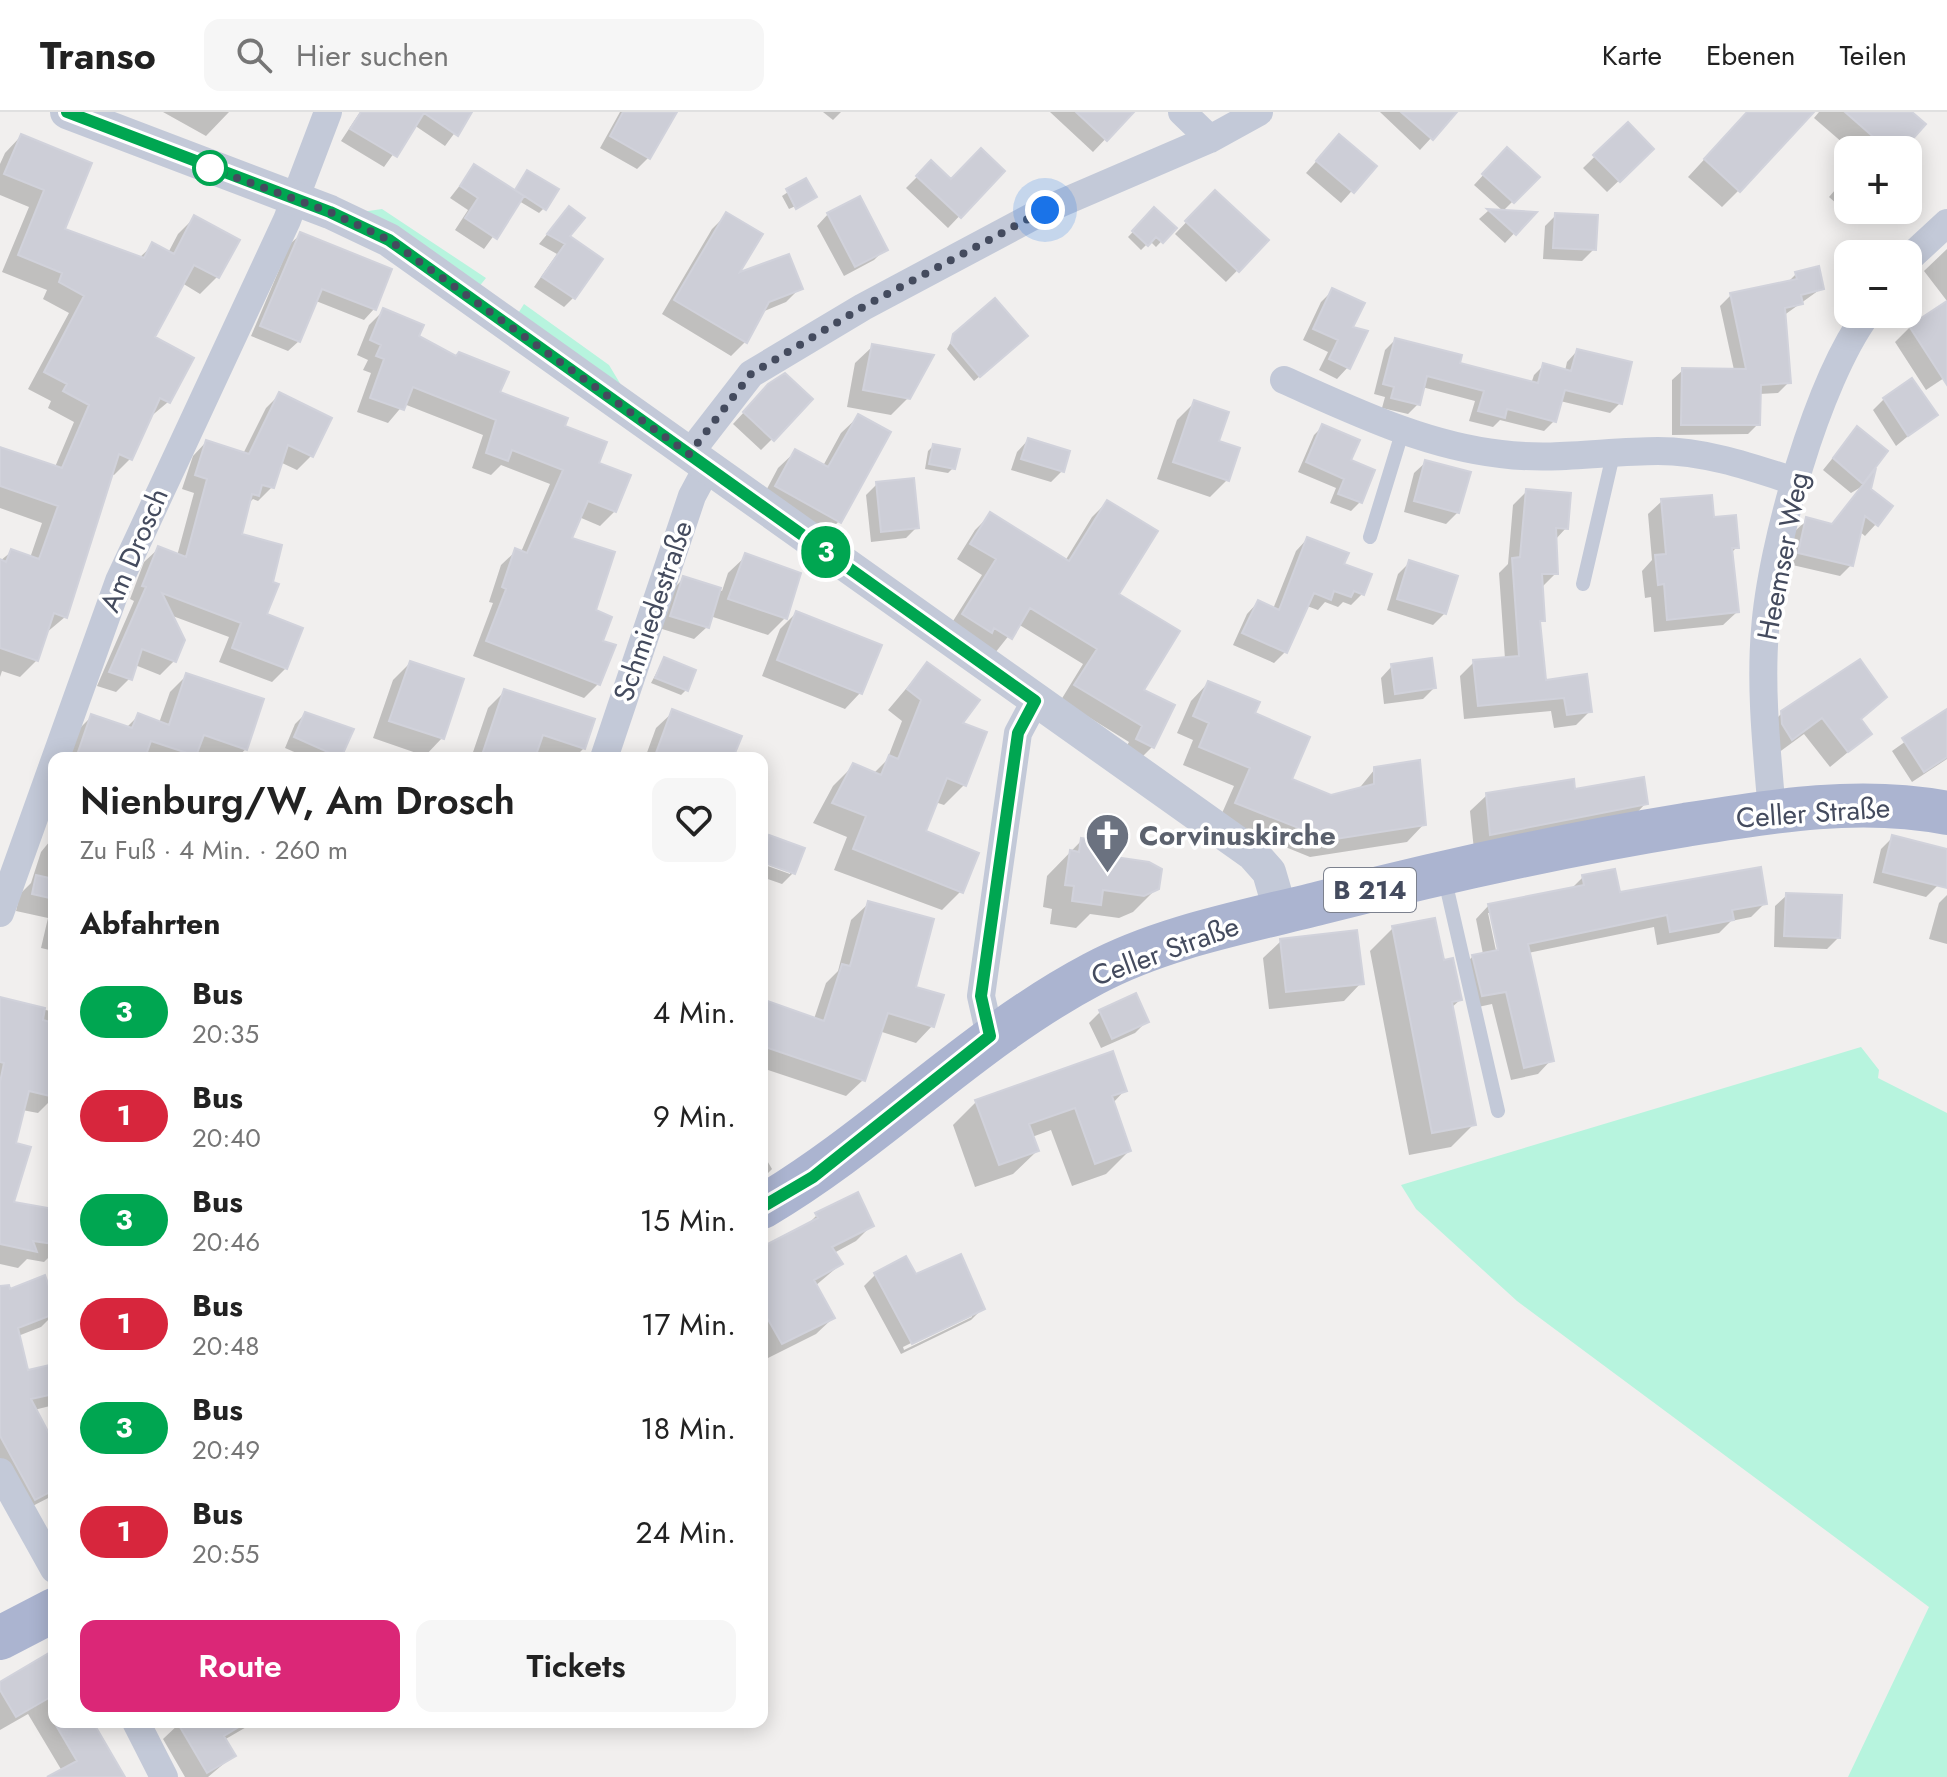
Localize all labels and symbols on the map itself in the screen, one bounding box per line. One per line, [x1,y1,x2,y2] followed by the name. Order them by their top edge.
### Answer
[193,151,227,185] unlabelled marker
[1025,190,1065,230] your location
[1747,469,1819,643] street label: Heemser Weg
[89,481,179,619] street label: Am Drosch
[603,515,703,707] street label: Schmiedestraße
[800,526,852,578] line badge: 3
[1735,787,1891,839] street label: Celler Straße
[1084,811,1132,874] church icon: Corvinuskirche
[1139,815,1336,856] place label: Corvinuskirche
[1324,868,1416,912] road number: B 214
[1086,905,1244,997] street label: Celler Straße

